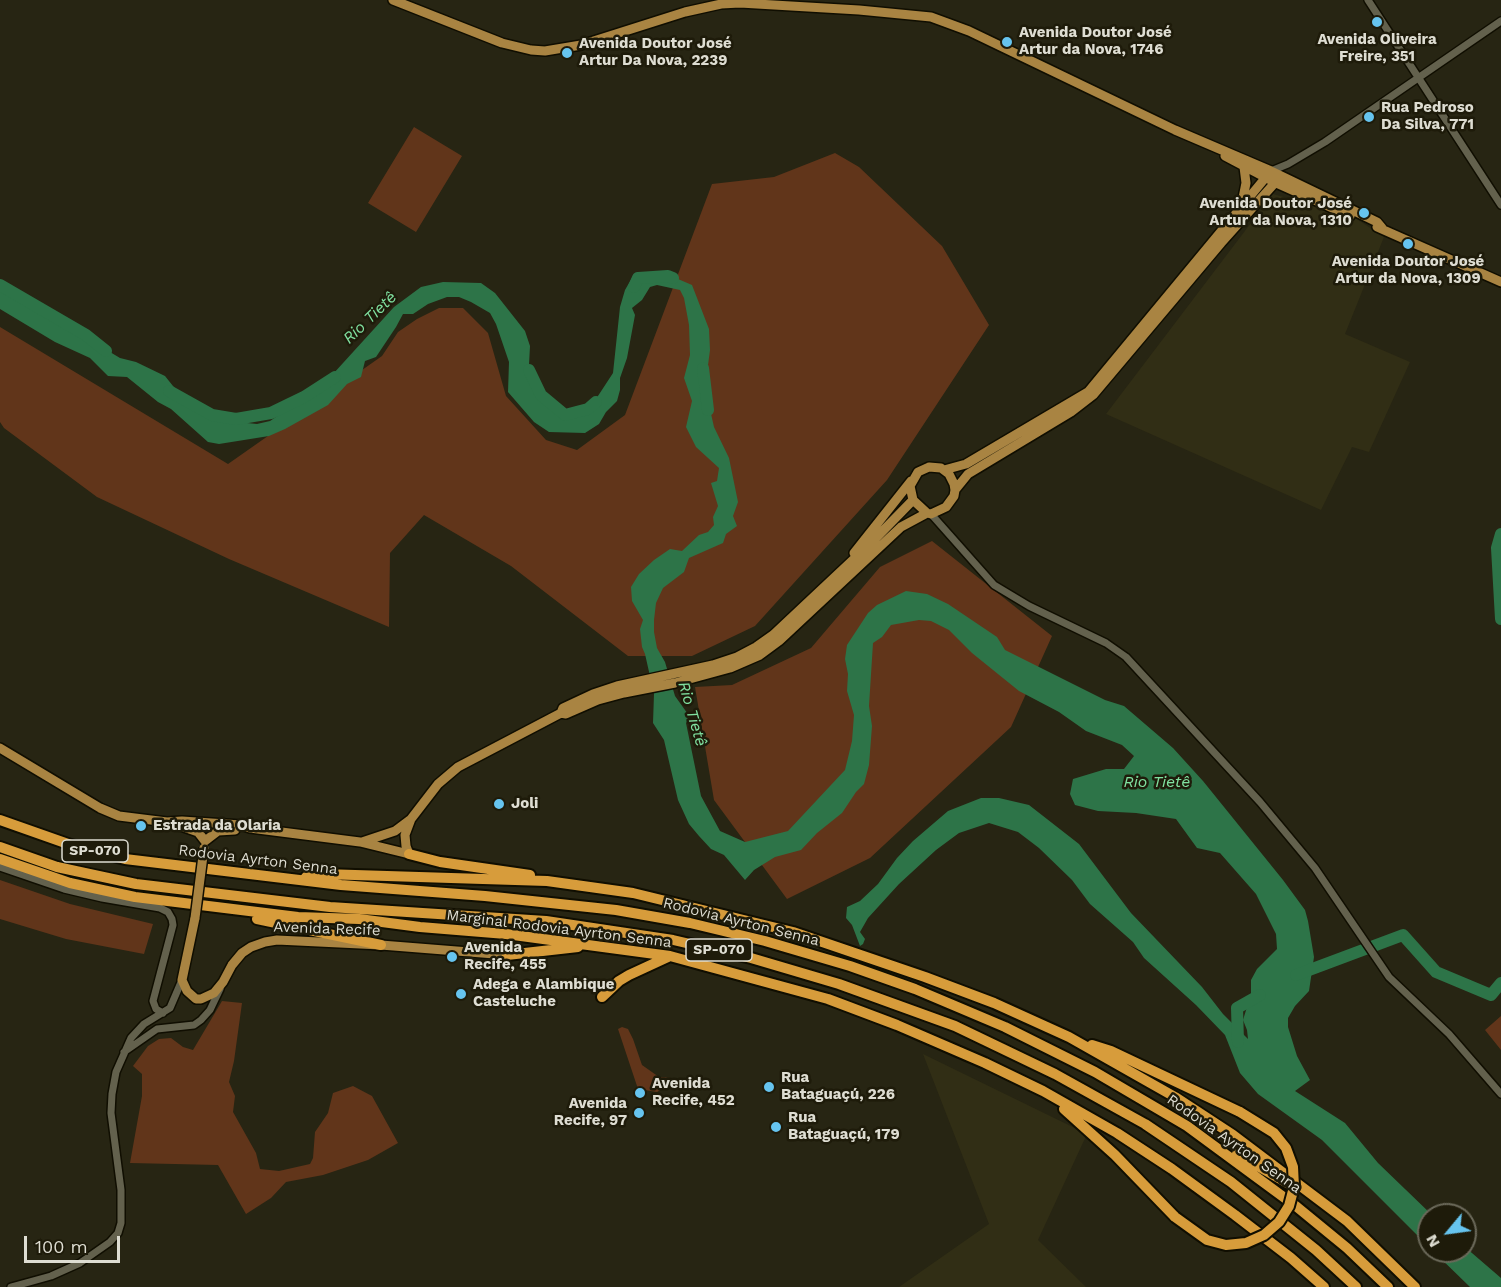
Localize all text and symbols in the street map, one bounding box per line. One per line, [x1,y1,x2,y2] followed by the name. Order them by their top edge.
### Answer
[1370,15,1384,29] marker: Avenida Oliveira Freire, 351
[1019,24,1172,59] place label: Avenida Doutor José Artur da Nova, 1746
[1317,31,1437,66] place label: Avenida Oliveira Freire, 351
[579,35,732,70] place label: Avenida Doutor José Artur Da Nova, 2239
[1000,35,1014,49] marker: Avenida Doutor José Artur da Nova, 1746
[560,46,574,60] marker: Avenida Doutor José Artur Da Nova, 2239
[1381,99,1474,134] place label: Rua Pedroso Da Silva, 771
[1362,110,1376,124] marker: Rua Pedroso Da Silva, 771
[1199,195,1352,230] place label: Avenida Doutor José Artur da Nova, 1310
[1357,206,1371,220] marker: Avenida Doutor José Artur da Nova, 1310
[1401,237,1415,251] marker: Avenida Doutor José Artur da Nova, 1309
[1332,253,1484,288] place label: Avenida Doutor José Artur da Nova, 1309
[339,288,401,348] water label: Rio Tietê
[674,679,710,749] water label: Rio Tietê
[1124,772,1190,792] water label: Rio Tietê
[511,795,538,813] place label: Joli
[492,797,506,811] marker: Joli
[153,817,281,835] place label: Estrada da Olaria
[134,819,148,833] marker: Estrada da Olaria
[62,840,128,862] road number: SP-070
[177,841,339,879] street label: Rodovia Ayrton Senna
[661,894,821,950] street label: Rodovia Ayrton Senna
[445,906,673,952] street label: Marginal Rodovia Ayrton Senna
[273,918,381,940] street label: Avenida Recife
[464,939,546,974] place label: Avenida Recife, 455
[686,939,752,961] road number: SP-070
[445,950,459,964] marker: Avenida Recife, 455
[473,976,615,1011] place label: Adega e Alambique Casteluche
[454,987,468,1001] marker: Adega e Alambique Casteluche
[781,1069,895,1104] place label: Rua Bataguaçú, 226
[652,1075,735,1110] place label: Avenida Recife, 452
[762,1080,776,1094] marker: Rua Bataguaçú, 226
[633,1086,647,1100] marker: Avenida Recife, 452
[1163,1091,1305,1197] street label: Rodovia Ayrton Senna
[554,1095,627,1130] place label: Avenida Recife, 97
[632,1106,646,1120] marker: Avenida Recife, 97
[788,1109,900,1144] place label: Rua Bataguaçú, 179
[769,1120,783,1134] marker: Rua Bataguaçú, 179
[1417,1203,1477,1263] north arrow
[27,1224,123,1262] scale bar
[1421,1231,1444,1251] text: N
[35,1236,88,1257] text: 100 m

